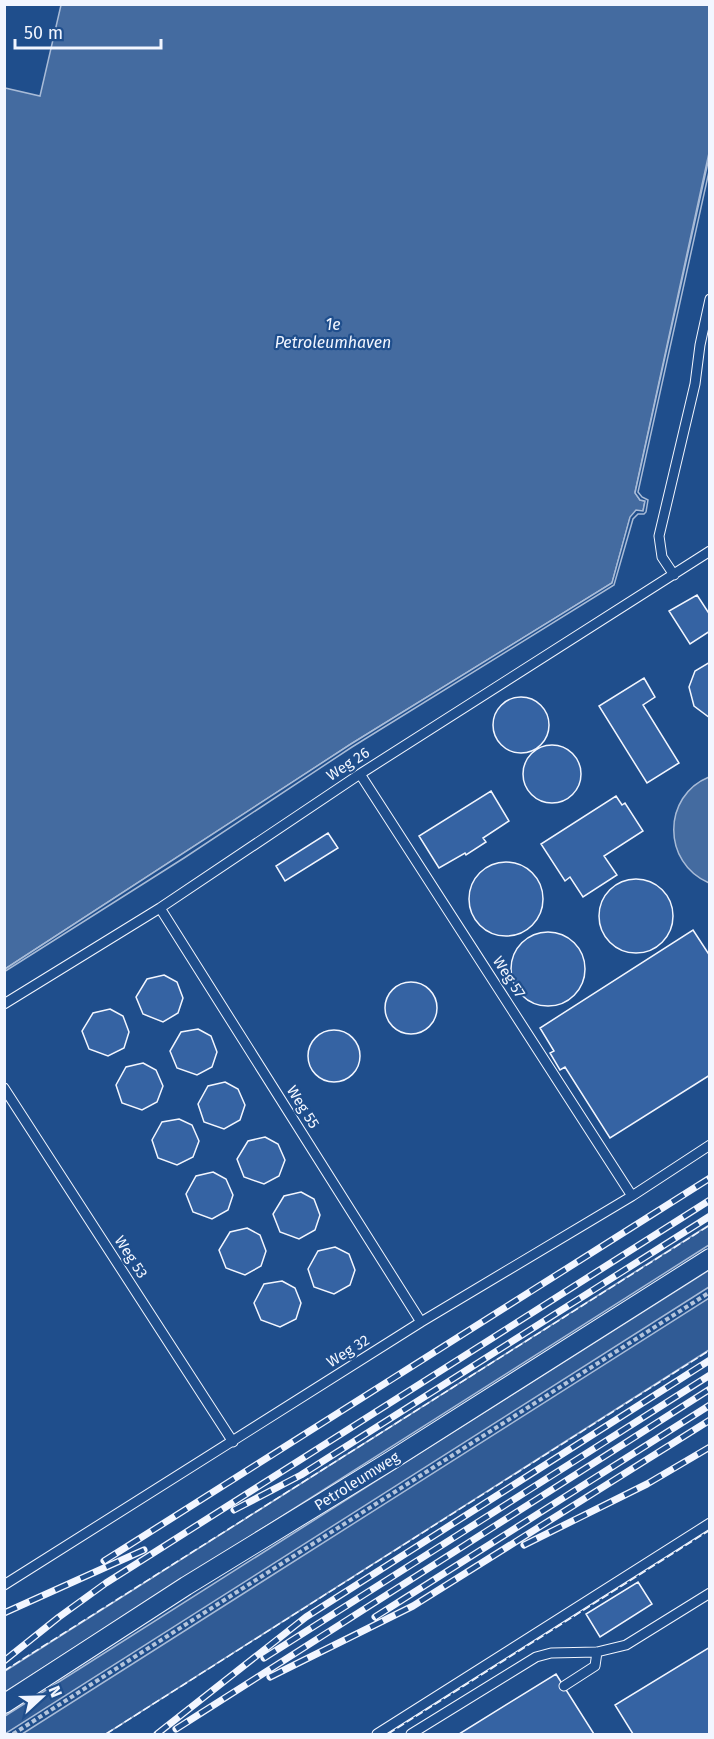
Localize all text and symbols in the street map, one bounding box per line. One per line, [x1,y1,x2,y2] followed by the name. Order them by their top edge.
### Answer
[15,12,160,50] scale bar
[24,22,63,44] text: 50 m
[275,315,391,352] water label: 1e Petroleumhaven
[323,743,373,785] street label: Weg 26
[489,953,529,1001] street label: Weg 57
[283,1082,323,1132] street label: Weg 55
[111,1232,151,1282] street label: Weg 53
[323,1331,373,1371] street label: Weg 32
[311,1448,403,1514] street label: Petroleumweg
[12,1667,72,1727] north arrow
[45,1683,66,1700] text: N

